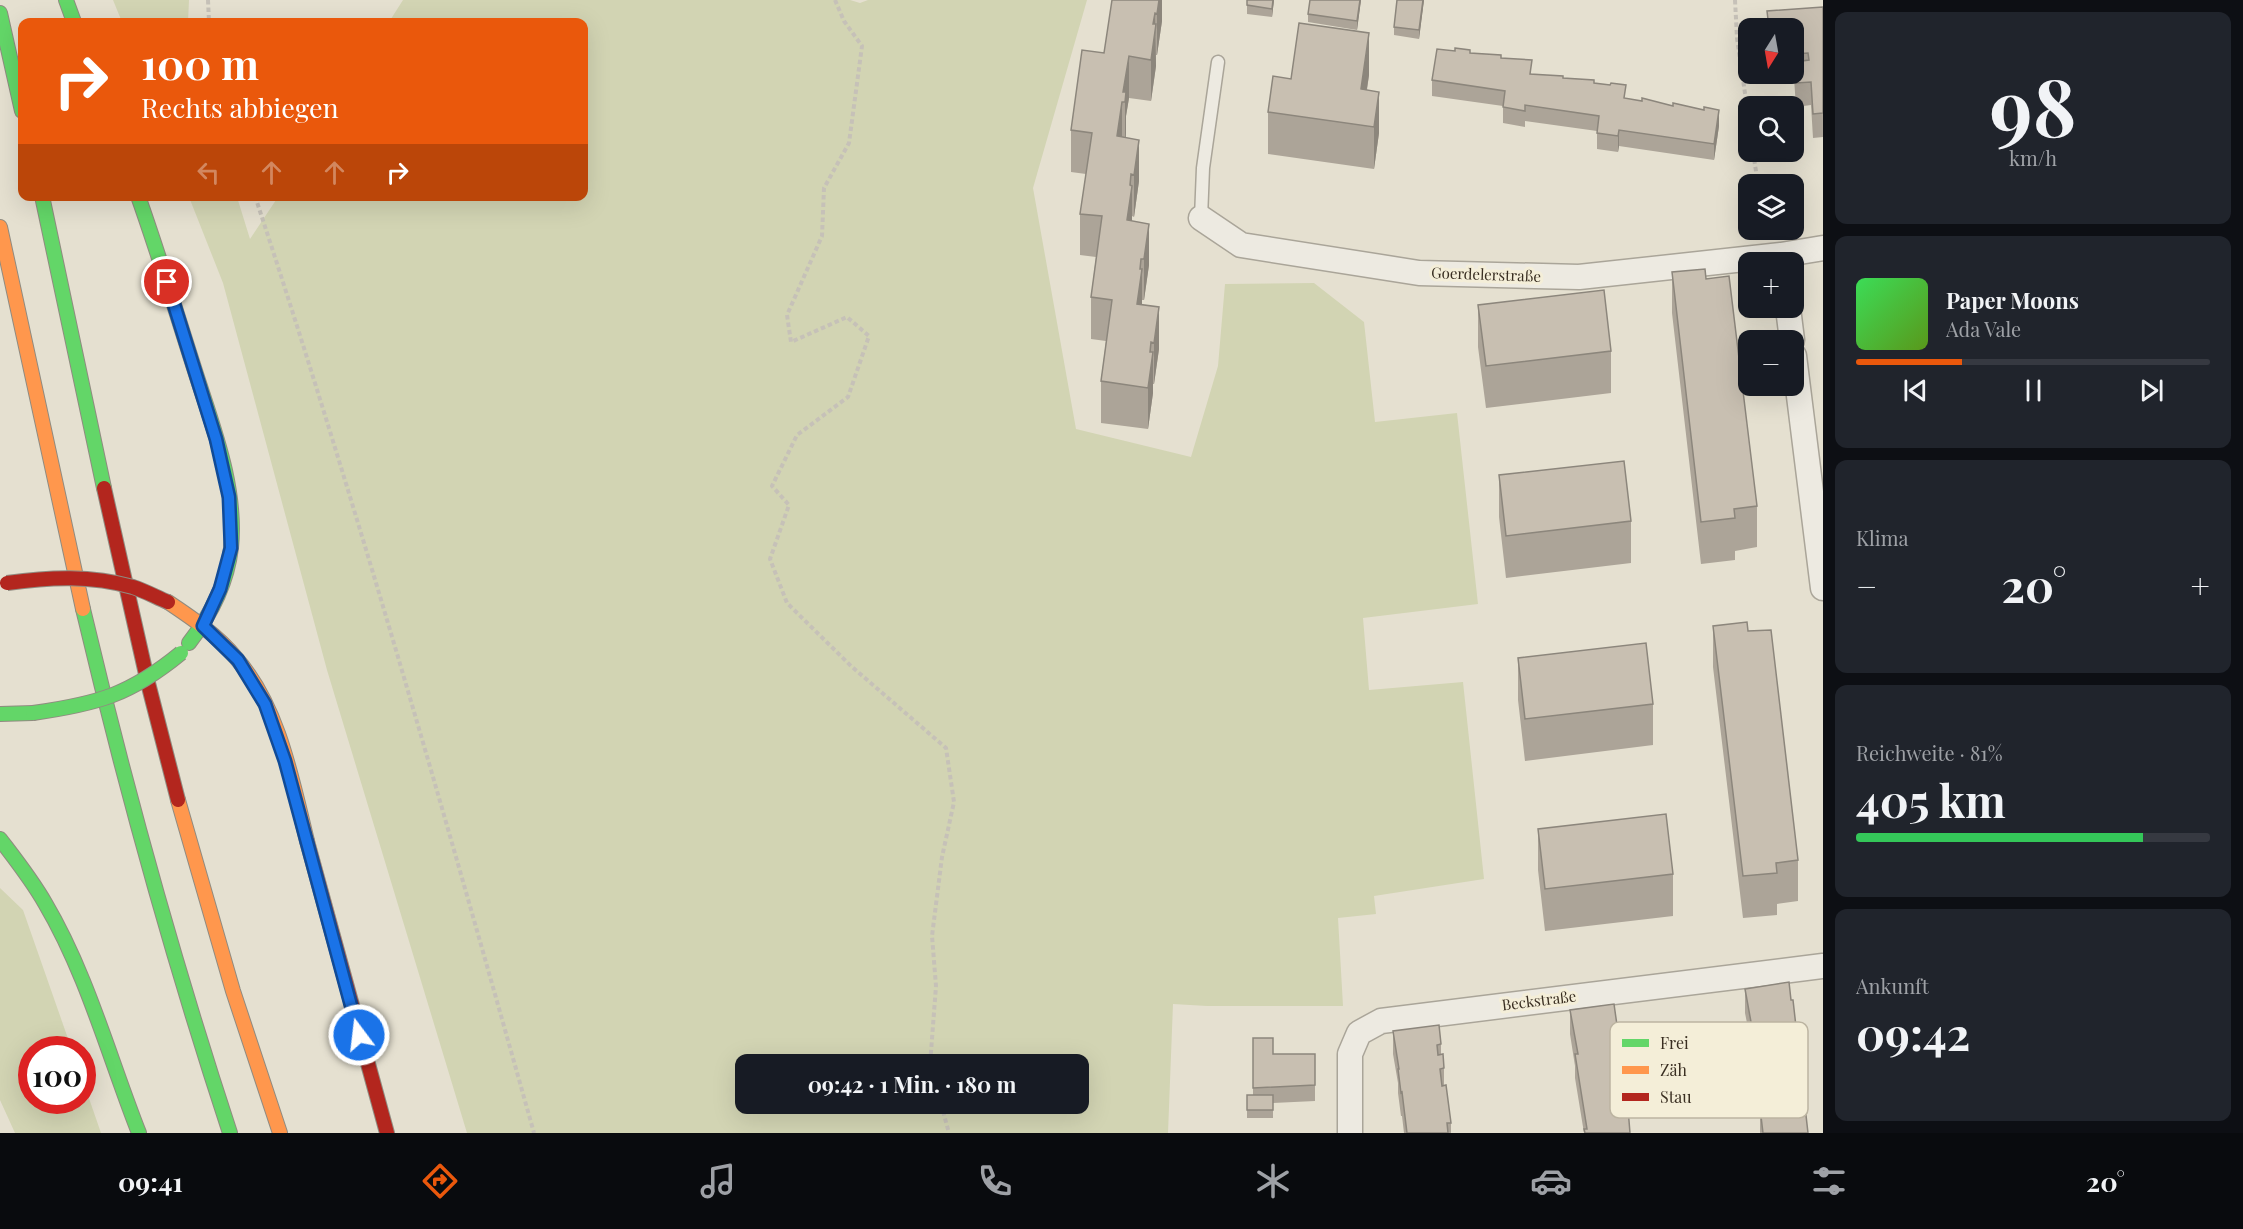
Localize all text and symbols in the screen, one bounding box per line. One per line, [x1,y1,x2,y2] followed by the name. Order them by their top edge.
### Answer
[1738,18,1804,84] north arrow
[1738,18,1804,396] map controls
[141,35,259,91] text: 100 m
[42,42,120,120] icon: right
[1990,53,2076,157] text: 98
[141,89,339,125] text: Rechts abbiegen
[1738,96,1804,162] button: search
[2009,144,2057,171] text: km/h
[192,156,225,189] icon: left
[255,156,288,189] icon: ahead
[318,156,351,189] icon: ahead
[381,156,414,189] icon: right
[1738,174,1804,240] button: layers
[1738,252,1804,318] button: +
[141,256,192,307] pin
[1431,262,1541,286] street label: Goerdelerstraße
[150,265,183,298] icon: arrive
[1946,285,2079,315] text: Paper Moons
[1946,315,2021,342] text: Ada Vale
[1738,330,1804,396] button: −
[1899,374,1932,407] icon: previous
[2017,374,2050,407] icon: pause
[2135,374,2168,407] icon: next
[1856,524,1908,551] text: Klima
[2002,554,2066,614] text: 20°
[1856,563,1877,607] text: −
[2191,563,2210,607] text: +
[1856,739,2003,766] text: Reichweite · 81%
[1856,769,2006,829] text: 405 km
[1856,972,1929,999] text: Ankunft
[1500,986,1577,1015] street label: Beckstraße
[1856,1002,1970,1062] text: 09:42
[327,1003,391,1067] position arrow
[1610,1022,1808,1118] legend
[1660,1032,1689,1053] text: Frei
[18,1036,96,1114] speed limit sign: 100
[1660,1059,1687,1080] text: Zäh
[808,1069,1016,1099] text: 09:42 · 1 Min. · 180 m
[1660,1086,1692,1107] text: Stau
[419,1160,461,1202] icon: directions
[697,1160,739,1202] icon: music
[974,1160,1016,1202] icon: phone
[1252,1160,1294,1202] icon: climate
[1530,1160,1572,1202] icon: car
[1808,1160,1850,1202] icon: filters
[118,1163,183,1199] text: 09:41
[2086,1163,2125,1199] text: 20°

